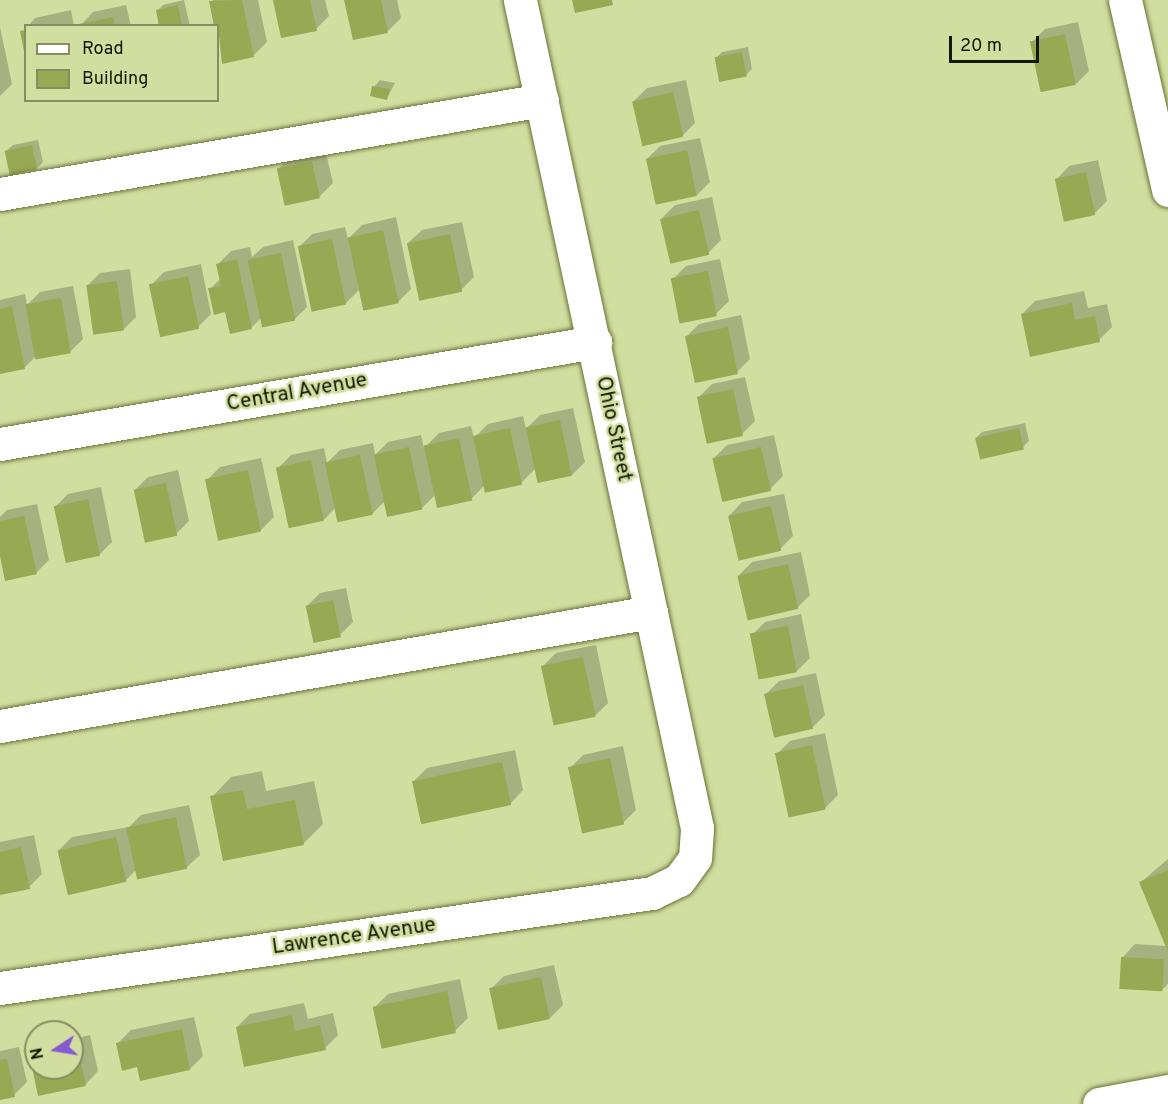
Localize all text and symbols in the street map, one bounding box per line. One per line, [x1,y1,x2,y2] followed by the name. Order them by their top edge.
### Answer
[24,24,219,102] legend
[952,24,1042,62] scale bar
[960,35,1002,58] text: 20 m
[82,38,124,61] text: Road
[82,68,148,91] text: Building
[224,368,370,418] street label: Central Avenue
[590,374,636,484] street label: Ohio Street
[270,913,438,961] street label: Lawrence Avenue
[24,1020,84,1080] north arrow
[27,1046,49,1061] text: N

